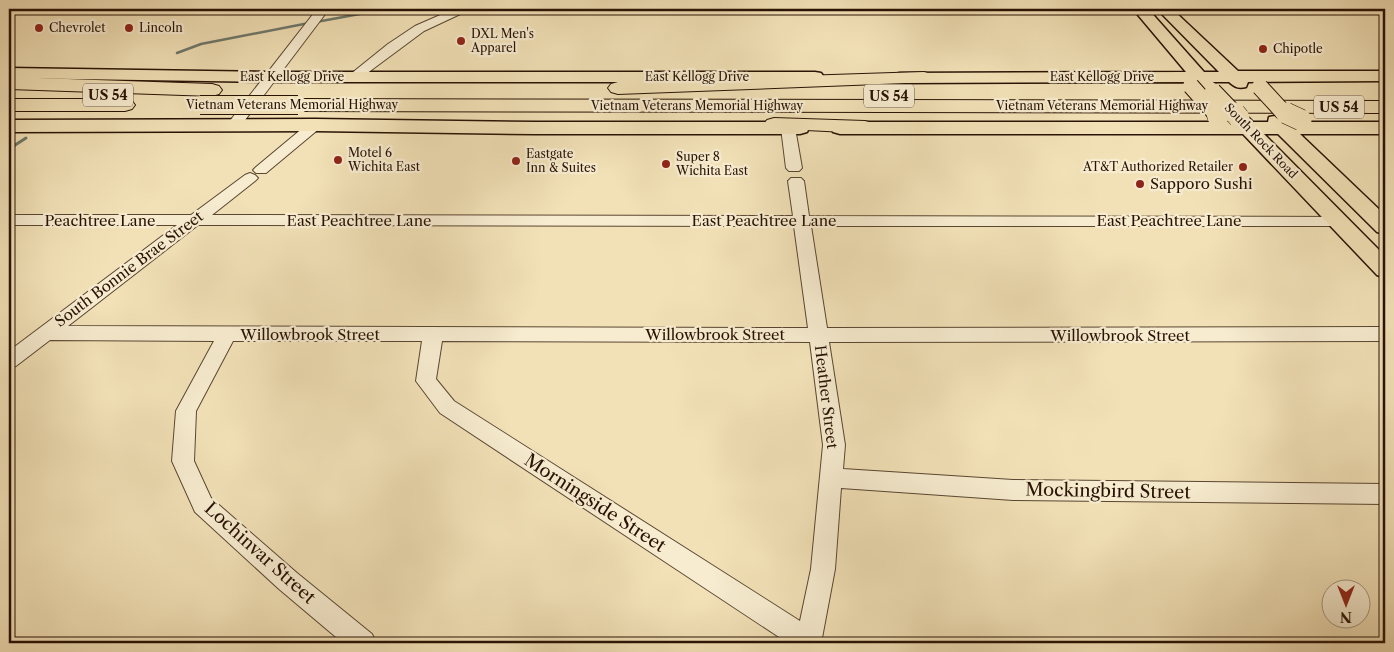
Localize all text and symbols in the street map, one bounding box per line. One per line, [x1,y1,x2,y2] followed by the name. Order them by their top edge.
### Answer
[49,20,106,35] place label: Chevrolet
[139,20,183,35] place label: Lincoln
[33,22,45,34] marker: Chevrolet
[123,22,135,34] marker: Lincoln
[470,26,534,55] place label: DXL Men's Apparel
[455,35,467,47] marker: DXL Men's Apparel
[1273,41,1323,56] place label: Chipotle
[1257,43,1269,55] marker: Chipotle
[240,69,344,84] street label: East Kellogg Drive
[645,69,749,84] street label: East Kellogg Drive
[1050,69,1154,84] street label: East Kellogg Drive
[83,84,133,106] road number: US 54
[864,84,914,108] road number: US 54
[1314,95,1364,118] road number: US 54
[185,97,398,112] street label: Vietnam Veterans Memorial Highway
[590,98,803,113] street label: Vietnam Veterans Memorial Highway
[995,98,1208,113] street label: Vietnam Veterans Memorial Highway
[1222,100,1302,182] street label: South Rock Road
[347,145,421,174] place label: Motel 6 Wichita East
[526,146,596,175] place label: Eastgate Inn & Suites
[675,149,749,178] place label: Super 8 Wichita East
[332,154,344,166] marker: Motel 6 Wichita East
[510,155,522,167] marker: Eastgate Inn & Suites
[660,158,672,170] marker: Super 8 Wichita East
[1082,159,1233,174] place label: AT&T Authorized Retailer
[1237,161,1249,173] marker: AT&T Authorized Retailer
[1150,174,1253,193] place label: Sapporo Sushi
[1134,178,1146,190] marker: Sapporo Sushi
[51,206,207,331] street label: South Bonnie Brae Street
[45,211,155,230] street label: Peachtree Lane
[287,211,431,230] street label: East Peachtree Lane
[692,211,836,230] street label: East Peachtree Lane
[1097,211,1241,230] street label: East Peachtree Lane
[239,325,380,344] street label: Willowbrook Street
[644,325,785,344] street label: Willowbrook Street
[1049,326,1190,345] street label: Willowbrook Street
[811,344,842,451] street label: Heather Street
[520,449,670,557] street label: Morningside Street
[1025,479,1191,503] street label: Mockingbird Street
[200,497,320,609] street label: Lochinvar Street
[1322,580,1372,630] north arrow
[1340,608,1352,626] text: N

